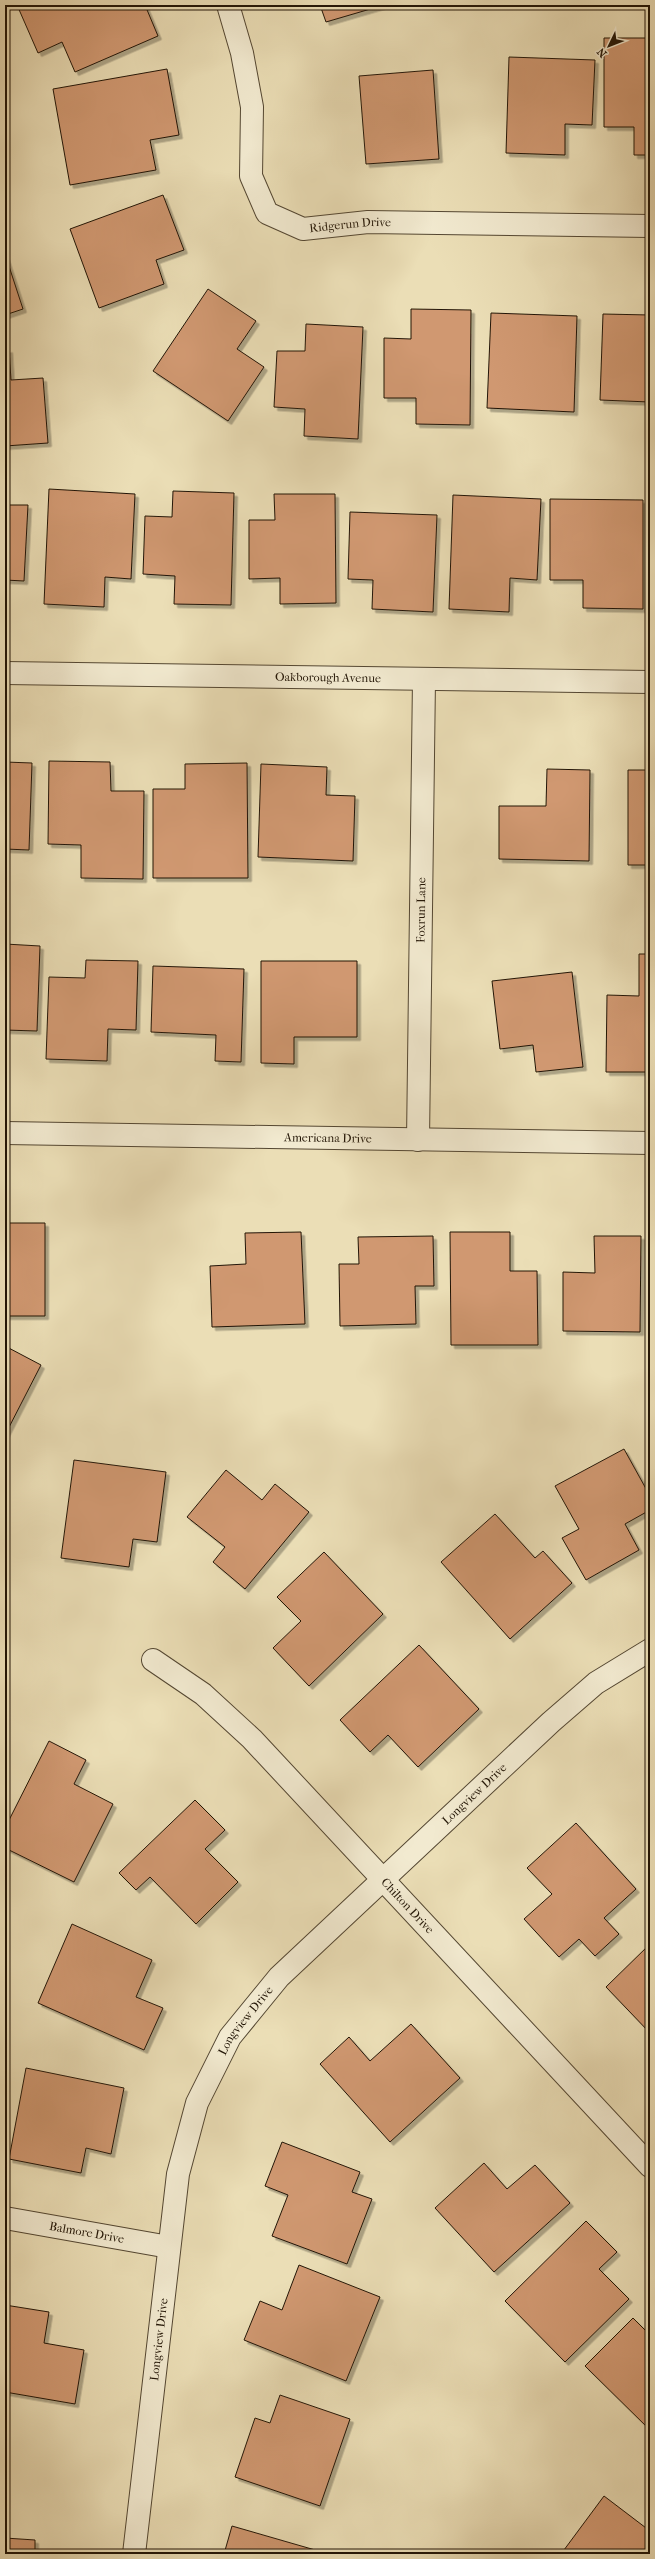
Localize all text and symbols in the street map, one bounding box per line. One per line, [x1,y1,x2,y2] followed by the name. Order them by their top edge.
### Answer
[589,26,629,66] north arrow
[594,45,610,60] text: N
[309,215,391,235] street label: Ridgerun Drive
[275,670,381,685] street label: Oakborough Avenue
[414,877,428,943] street label: Foxrun Lane
[283,1130,372,1146] street label: Americana Drive
[439,1760,509,1827] street label: Longview Drive
[378,1875,437,1937] street label: Chilton Drive
[215,1983,276,2057] street label: Longview Drive
[48,2219,125,2246] street label: Balmore Drive
[147,2297,171,2381] street label: Longview Drive

